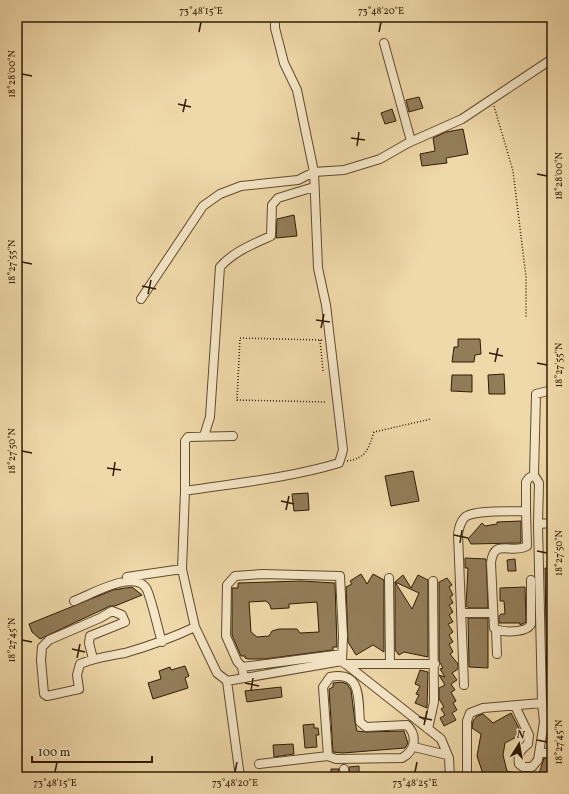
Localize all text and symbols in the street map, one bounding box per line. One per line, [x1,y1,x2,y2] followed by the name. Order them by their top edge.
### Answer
[179,4,223,18] text: 73°48'15"E
[358,4,404,18] text: 73°48'20"E
[5,50,19,98] text: 18°28'00"N
[552,152,566,200] text: 18°28'00"N
[5,239,19,285] text: 18°27'55"N
[552,342,566,388] text: 18°27'55"N
[5,428,19,474] text: 18°27'50"N
[552,530,566,576] text: 18°27'50"N
[5,617,19,663] text: 18°27'45"N
[552,719,566,765] text: 18°27'45"N
[499,724,539,764] north arrow
[515,728,526,744] text: N
[32,738,152,764] scale bar
[38,745,71,761] text: 100 m
[33,776,77,790] text: 73°48'15"E
[212,776,258,790] text: 73°48'20"E
[393,776,437,790] text: 73°48'25"E

